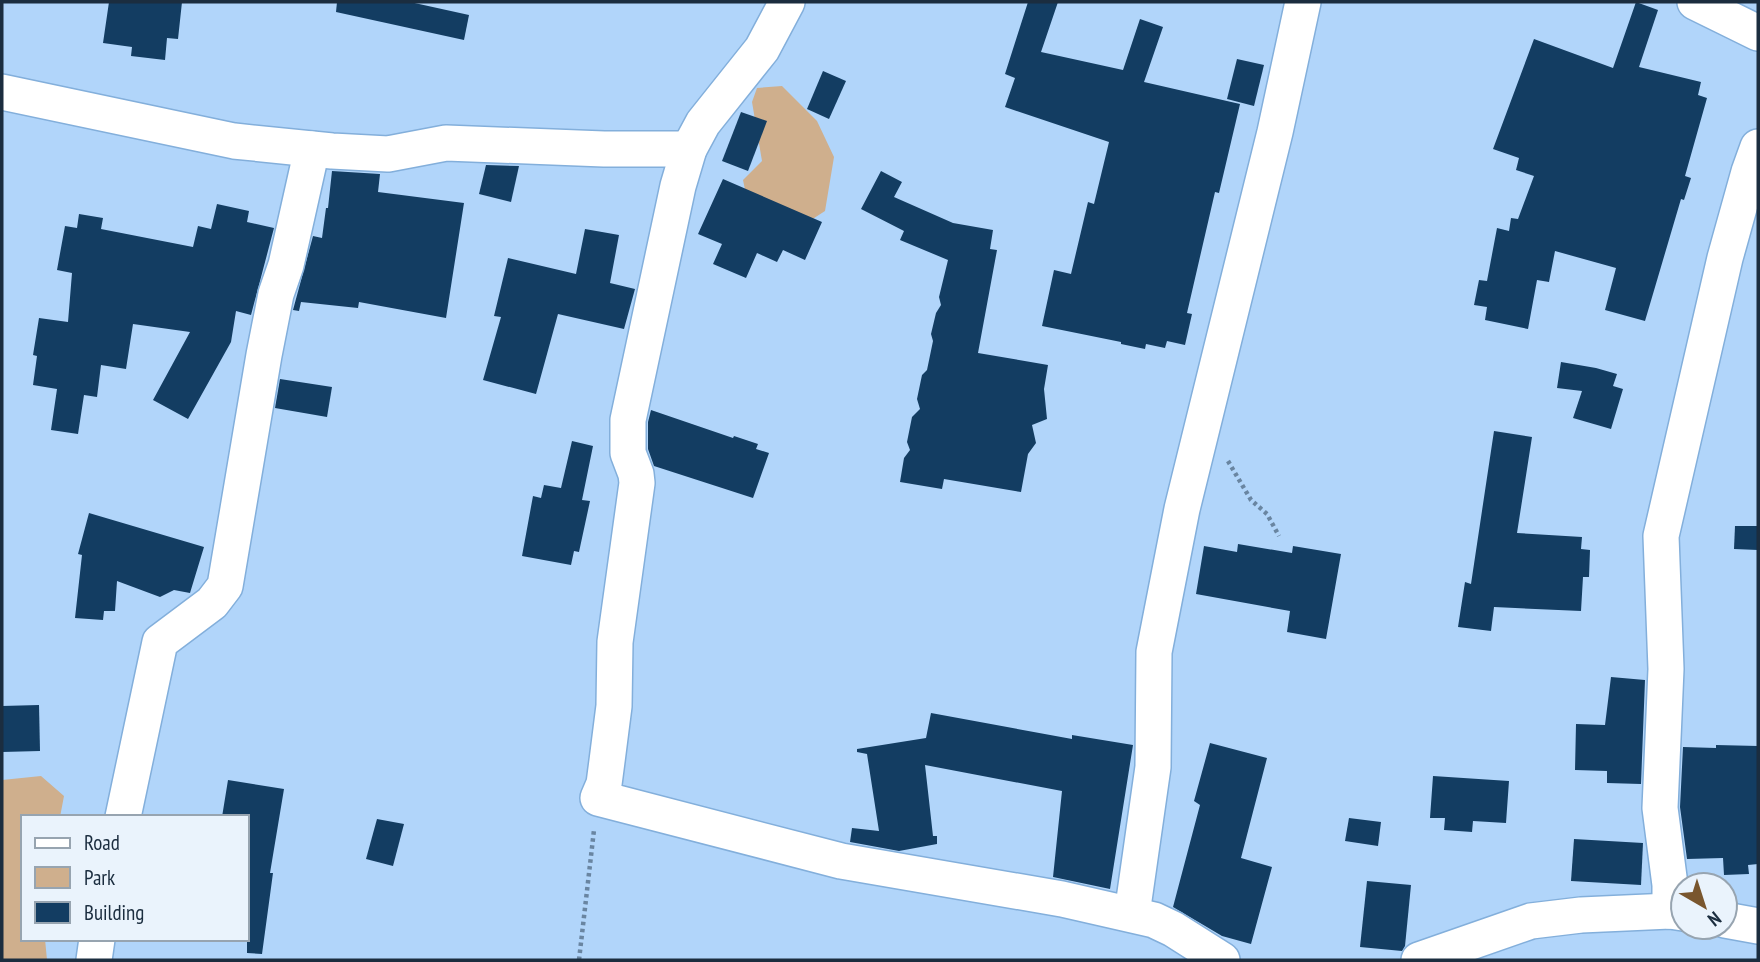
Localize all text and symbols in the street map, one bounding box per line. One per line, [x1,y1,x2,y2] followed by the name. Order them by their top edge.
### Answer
[21,815,248,941] legend
[84,829,120,856] text: Road
[84,864,115,891] text: Park
[1669,871,1739,941] north arrow
[84,899,144,926] text: Building
[1703,907,1726,932] text: N

